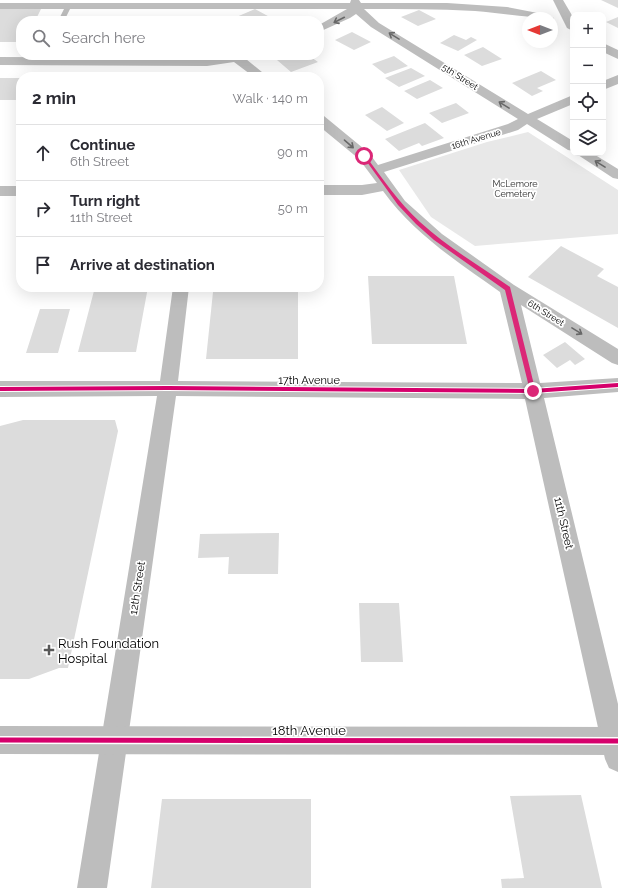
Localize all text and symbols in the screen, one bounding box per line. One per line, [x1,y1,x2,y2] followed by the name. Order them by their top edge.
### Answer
[522,12,558,48] north arrow
[570,12,606,156] map controls
[570,12,606,48] button: +
[16,16,324,60] search box
[333,17,345,25] one-way arrow
[30,27,52,49] icon: search
[62,29,145,47] text: Search here
[388,32,399,41] one-way arrow
[570,48,606,84] button: −
[440,62,480,92] street label: 5th Street
[570,84,606,120] button: locate
[32,88,76,108] text: 2 min
[233,91,308,106] text: Walk · 140 m
[499,101,510,109] one-way arrow
[570,120,606,156] button: layers
[450,127,503,151] street label: 16th Avenue
[70,136,135,154] text: Continue
[344,139,355,148] one-way arrow
[32,142,54,164] icon: ahead
[277,145,308,160] text: 90 m
[355,147,373,165] route start
[70,154,129,169] text: 6th Street
[595,160,606,168] one-way arrow
[492,179,538,199] park label: McLemore Cemetery
[70,192,140,210] text: Turn right
[32,198,54,220] icon: right
[278,201,308,216] text: 50 m
[70,210,132,225] text: 11th Street
[32,254,54,276] icon: arrive
[70,256,215,274] text: Arrive at destination
[526,298,566,328] street label: 6th Street
[571,328,583,336] one-way arrow
[278,374,340,387] street label: 17th Avenue
[524,382,542,400] route end
[551,496,576,551] street label: 11th Street
[127,560,148,616] street label: 12th Street
[58,636,159,666] place label: Rush Foundation Hospital
[43,644,55,656] marker: Rush Foundation Hospital
[272,723,346,738] street label: 18th Avenue

